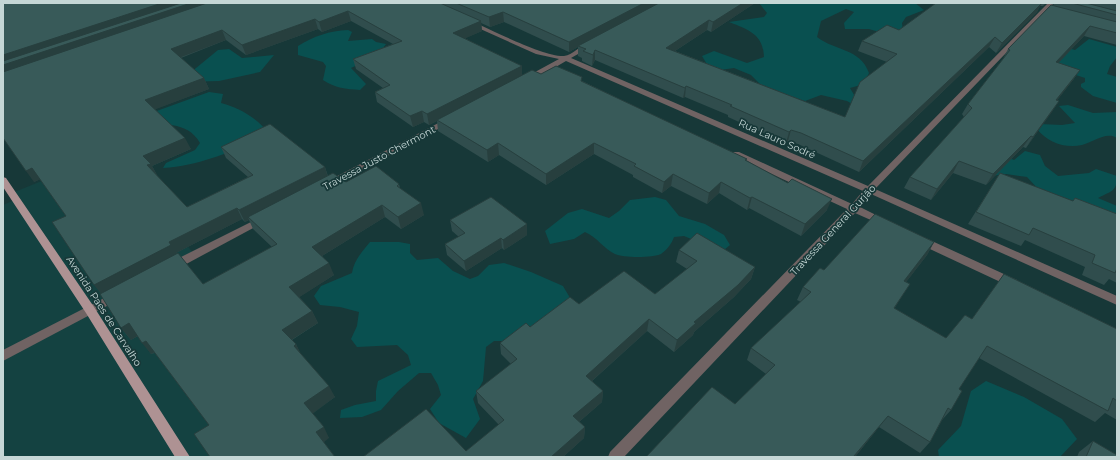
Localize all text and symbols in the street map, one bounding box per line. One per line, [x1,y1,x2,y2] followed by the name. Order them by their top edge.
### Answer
[736,116,818,162] street label: Rua Lauro Sodré
[321,123,437,193] street label: Travessa Justo Chermont
[788,182,878,278] street label: Travessa General Gurjão
[63,253,145,369] street label: Avenida Paes de Carvalho

